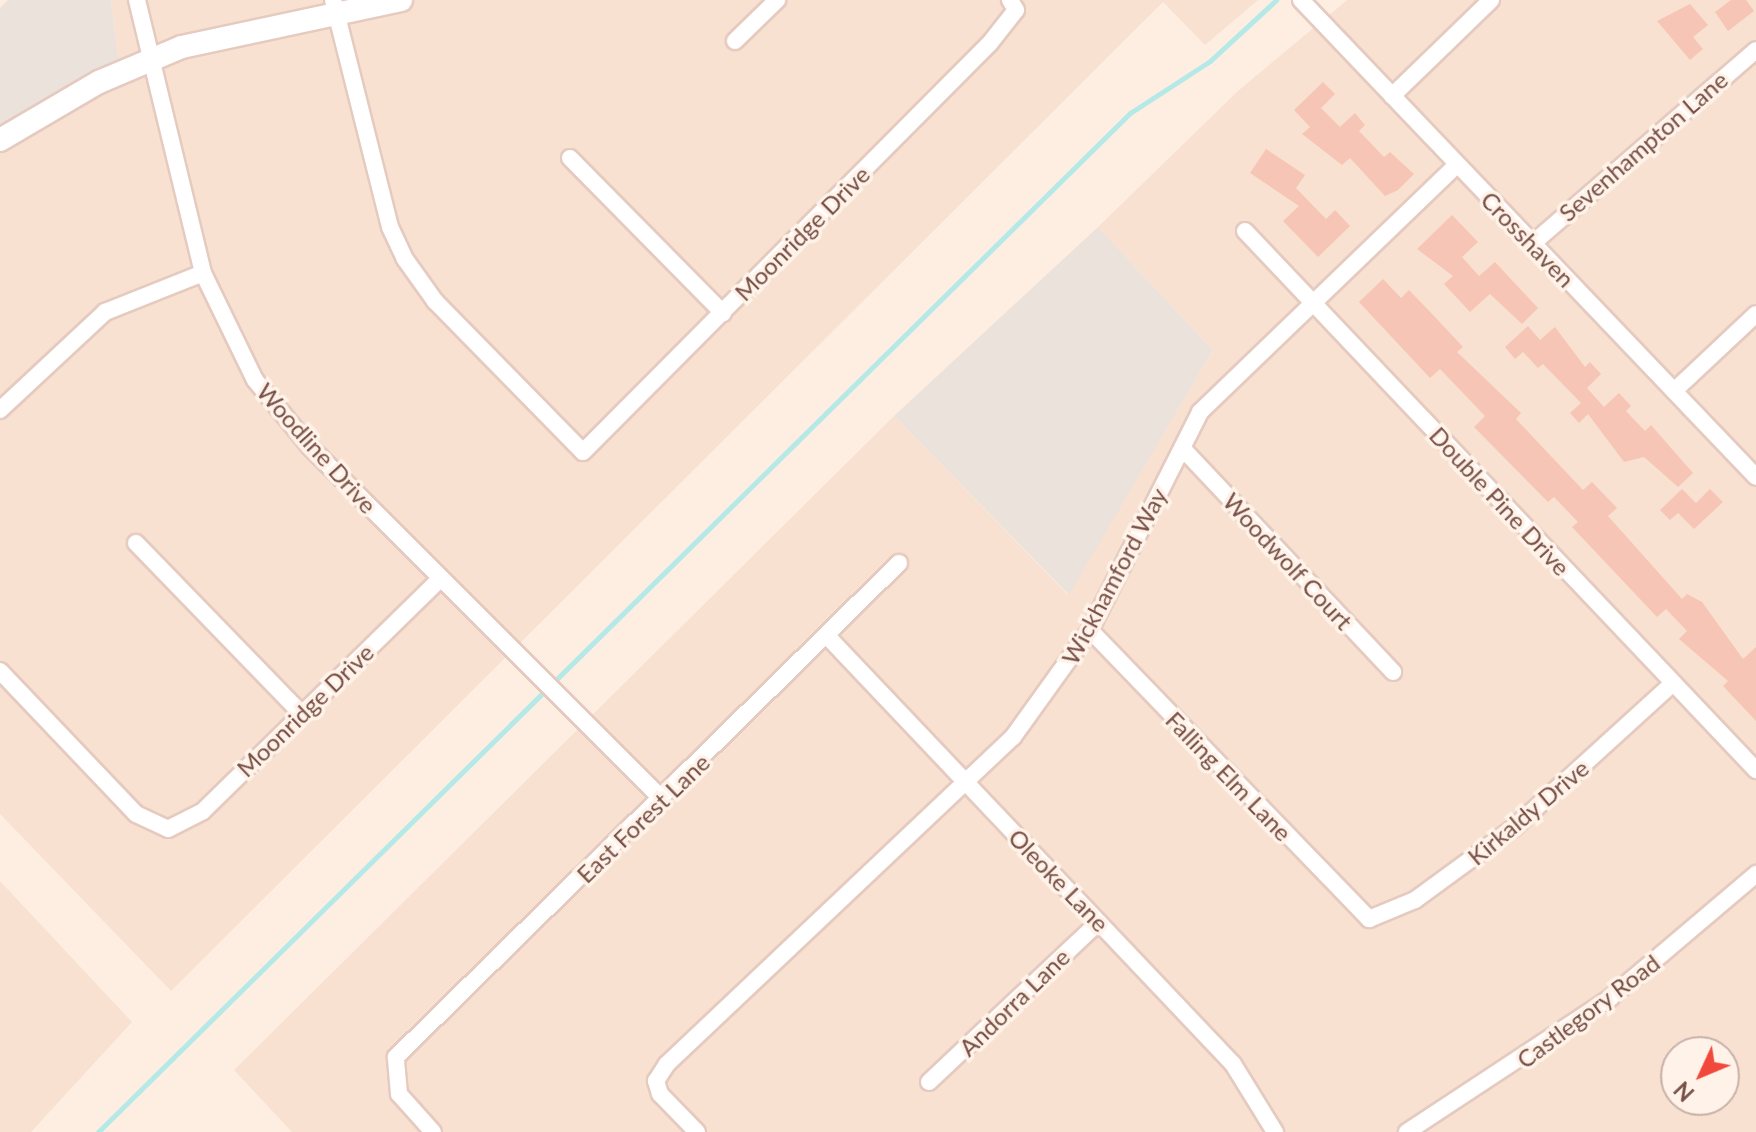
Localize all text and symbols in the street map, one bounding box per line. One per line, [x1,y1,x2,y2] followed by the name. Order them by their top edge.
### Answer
[1553,65,1733,227] street label: Sevenhampton Lane
[729,160,875,306] street label: Moonridge Drive
[1475,185,1581,293] street label: Crosshaven
[251,377,383,519] street label: Woodline Drive
[1424,421,1576,581] street label: Double Pine Drive
[1055,483,1173,669] street label: Wickhamford Way
[1217,487,1359,635] street label: Woodwolf Court
[231,638,379,782] street label: Moonridge Drive
[1160,705,1298,847] street label: Falling Elm Lane
[571,747,715,889] street label: East Forest Lane
[1462,753,1594,871] street label: Kirkaldy Drive
[1003,823,1115,937] street label: Oleoke Lane
[953,942,1075,1062] street label: Andorra Lane
[1511,948,1665,1074] street label: Castlegory Road
[1660,1036,1740,1116] north arrow
[1668,1076,1699,1107] text: N

